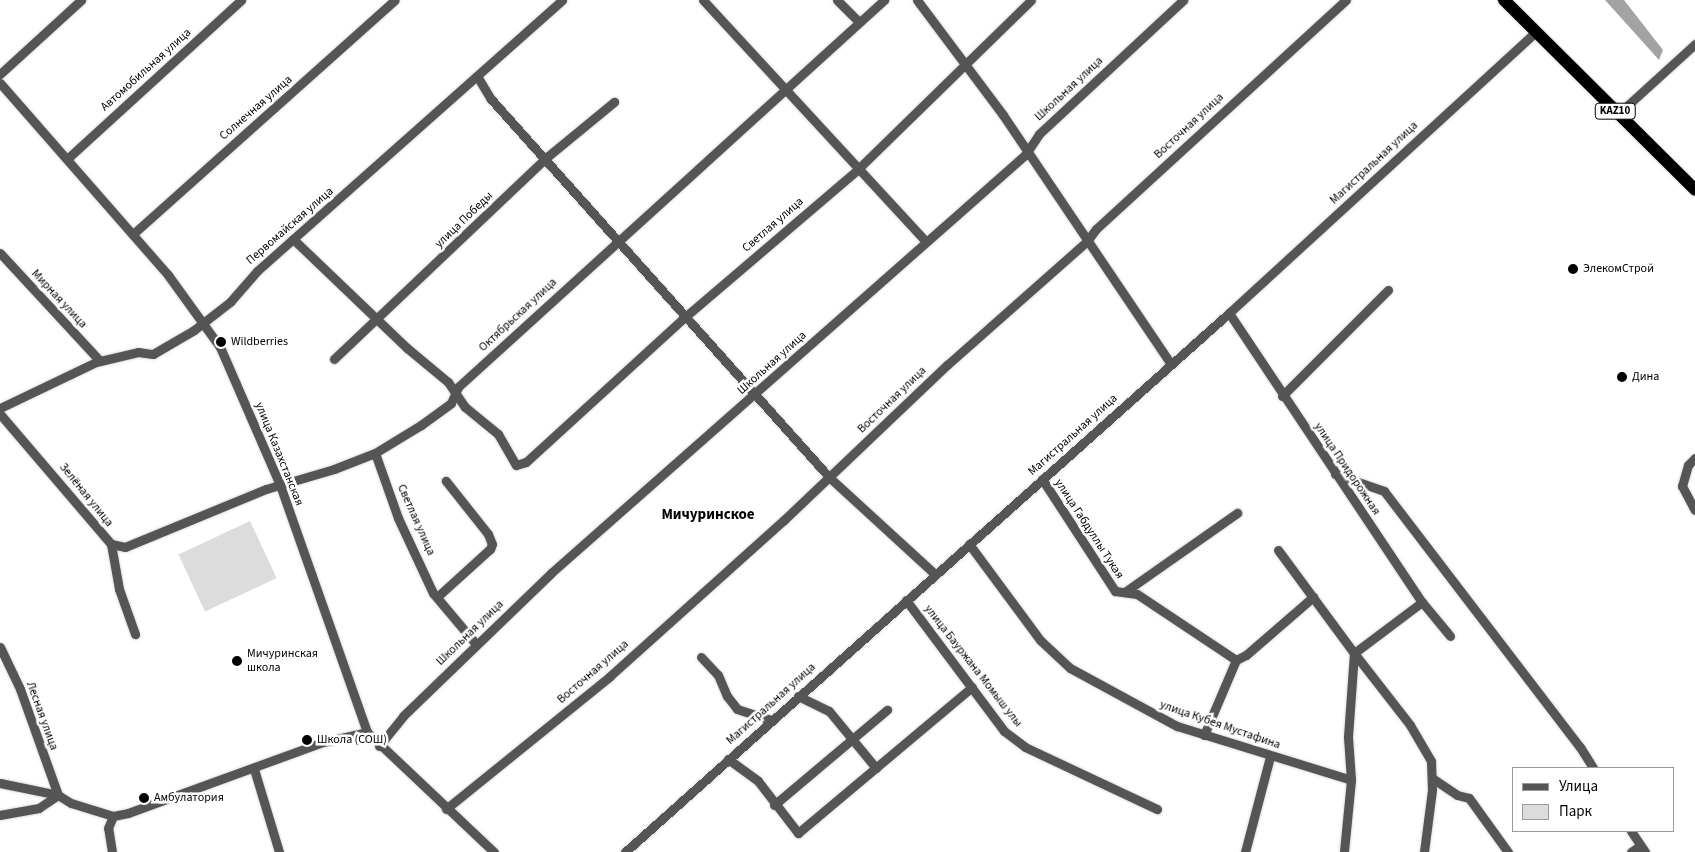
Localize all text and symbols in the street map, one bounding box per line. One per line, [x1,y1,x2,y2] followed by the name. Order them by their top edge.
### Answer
[98,26,194,114] street label: Автомобильная улица
[1032,54,1106,124] street label: Школьная улица
[217,73,295,143] street label: Солнечная улица
[1151,90,1227,162] street label: Восточная улица
[1594,102,1636,120] road number: KAZ10
[1327,119,1421,207] street label: Магистральная улица
[243,184,337,268] street label: Первомайская улица
[432,189,496,251] street label: улица Победы
[739,195,807,255] street label: Светлая улица
[1583,262,1654,276] place label: ЭлекомСтрой
[1567,263,1579,275] marker: ЭлекомСтрой
[28,267,90,331] street label: Мирная улица
[476,275,560,355] street label: Октябрьская улица
[735,328,809,398] street label: Школьная улица
[231,335,288,349] place label: Wildberries
[215,336,227,348] marker: Wildberries
[855,364,929,436] street label: Восточная улица
[1632,370,1659,384] place label: Дина
[1616,371,1628,383] marker: Дина
[1025,391,1121,479] street label: Магистральная улица
[252,400,306,508] street label: улица Казахстанская
[1311,420,1383,518] street label: улица Придорожная
[56,460,116,530] street label: Зелёная улица
[1051,476,1127,582] street label: улица Габдуллы Тукая
[394,482,438,558] street label: Светлая улица
[661,506,755,524] district label: Мичуринское
[433,597,507,669] street label: Школьная улица
[921,602,1025,730] street label: улица Бауржана Момыш улы
[554,637,632,707] street label: Восточная улица
[247,647,318,675] place label: Мичуринская школа
[231,655,243,667] marker: Мичуринская школа
[723,660,819,748] street label: Магистральная улица
[23,680,61,752] street label: Лесная улица
[1158,698,1282,752] street label: улица Кубея Мустафина
[317,733,387,747] place label: Школа (СОШ)
[301,734,313,746] marker: Школа (СОШ)
[1512,767,1675,832] legend
[1559,776,1598,797] text: Улица
[154,791,224,805] place label: Амбулатория
[138,792,150,804] marker: Амбулатория
[1559,801,1592,822] text: Парк

